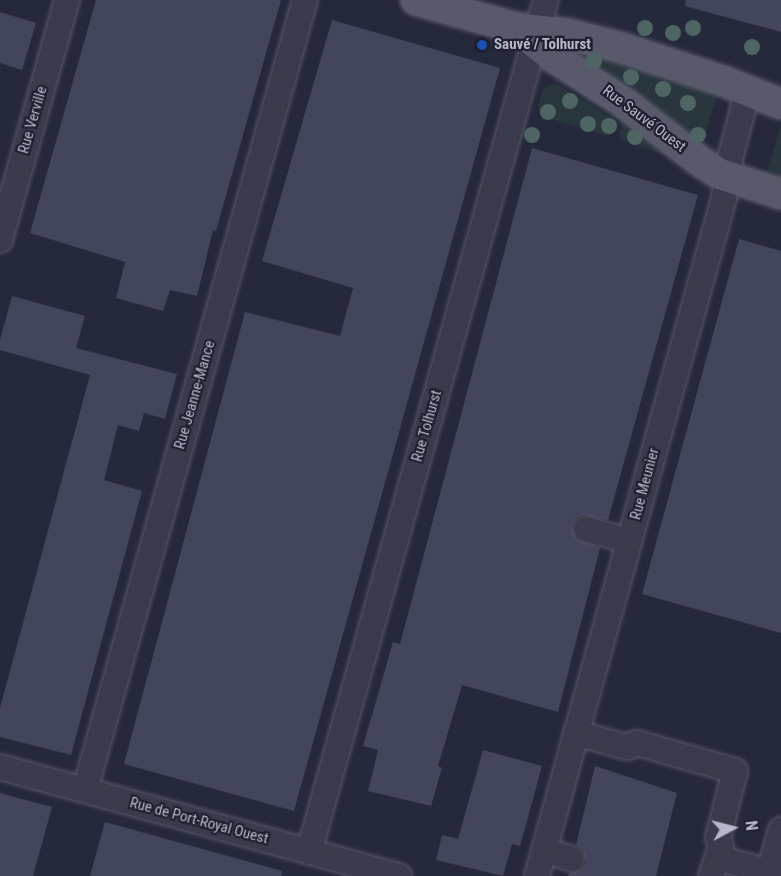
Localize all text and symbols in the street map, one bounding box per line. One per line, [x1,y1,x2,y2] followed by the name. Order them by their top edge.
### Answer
[494,36,591,54] place label: Sauvé / Tolhurst
[475,38,489,52] marker: Sauvé / Tolhurst
[599,82,689,156] street label: Rue Sauvé Ouest
[15,84,51,156] street label: Rue Verville
[171,339,219,451] street label: Rue Jeanne-Mance
[408,388,446,464] street label: Rue Tolhurst
[627,446,663,522] street label: Rue Meunier
[128,794,270,848] street label: Rue de Port-Royal Ouest
[703,798,763,858] north arrow
[741,820,761,832] text: N

